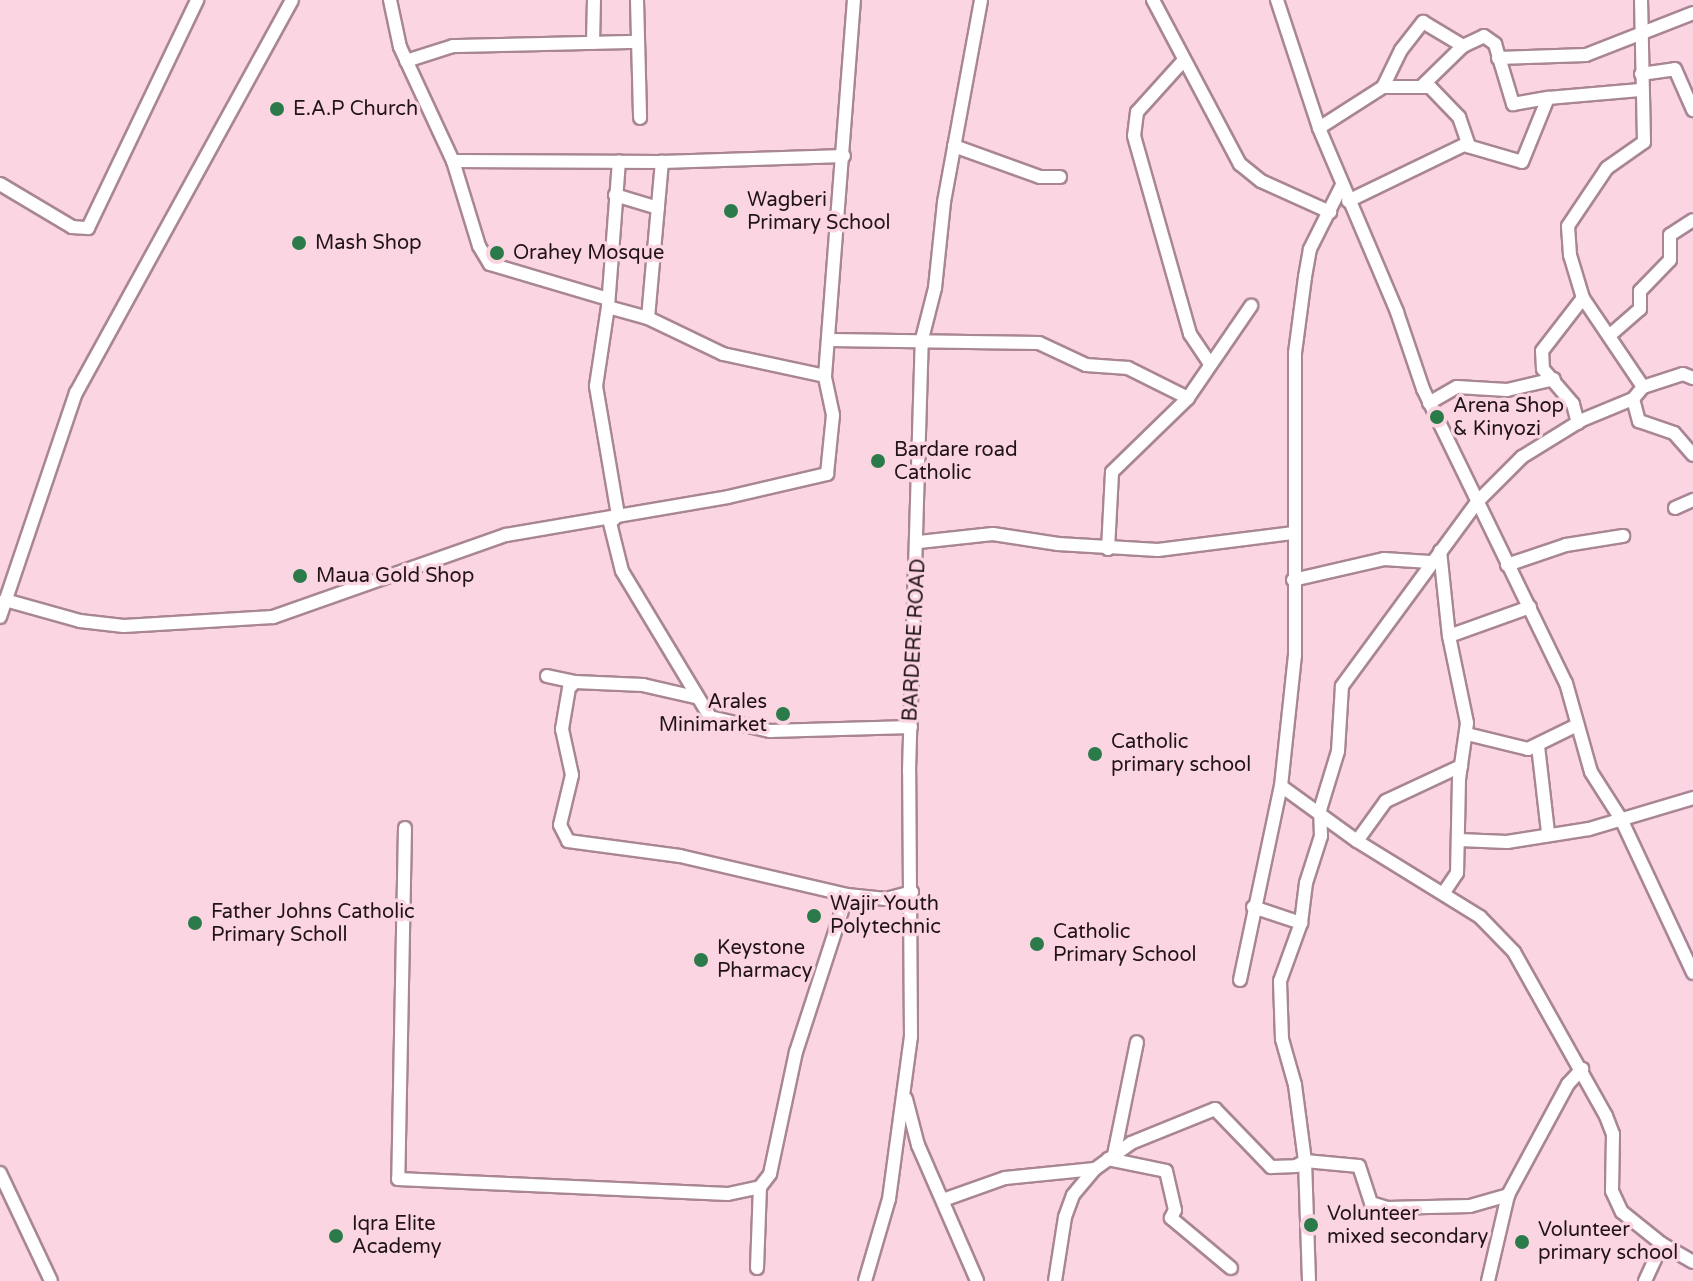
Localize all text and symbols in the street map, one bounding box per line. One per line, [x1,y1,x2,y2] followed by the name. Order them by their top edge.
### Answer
[293,97,418,121] place label: E.A.P Church
[268,100,286,118] marker: E.A.P Church
[747,188,891,235] place label: Wagberi Primary School
[722,202,740,220] marker: Wagberi Primary School
[315,231,422,255] place label: Mash Shop
[290,234,308,252] marker: Mash Shop
[513,241,664,265] place label: Orahey Mosque
[488,244,506,262] marker: Orahey Mosque
[1453,394,1564,441] place label: Arena Shop & Kinyozi
[1428,408,1446,426] marker: Arena Shop & Kinyozi
[894,438,1018,485] place label: Bardare road Catholic
[869,452,887,470] marker: Bardare road Catholic
[899,558,931,722] street label: BARDERE ROAD
[316,564,474,588] place label: Maua Gold Shop
[291,567,309,585] marker: Maua Gold Shop
[659,690,767,737] place label: Arales Minimarket
[774,705,792,723] marker: Arales Minimarket
[1111,730,1251,777] place label: Catholic primary school
[1086,745,1104,763] marker: Catholic primary school
[830,892,941,939] place label: Wajir Youth Polytechnic
[211,900,415,947] place label: Father Johns Catholic Primary Scholl
[805,907,823,925] marker: Wajir Youth Polytechnic
[186,914,204,932] marker: Father Johns Catholic Primary Scholl
[1053,920,1197,967] place label: Catholic Primary School
[1028,935,1046,953] marker: Catholic Primary School
[717,936,812,983] place label: Keystone Pharmacy
[692,951,710,969] marker: Keystone Pharmacy
[1327,1202,1488,1249] place label: Volunteer mixed secondary
[352,1212,441,1259] place label: Iqra Elite Academy
[1302,1216,1320,1234] marker: Volunteer mixed secondary
[1538,1218,1678,1265] place label: Volunteer primary school
[327,1227,345,1245] marker: Iqra Elite Academy
[1513,1233,1531,1251] marker: Volunteer primary school

